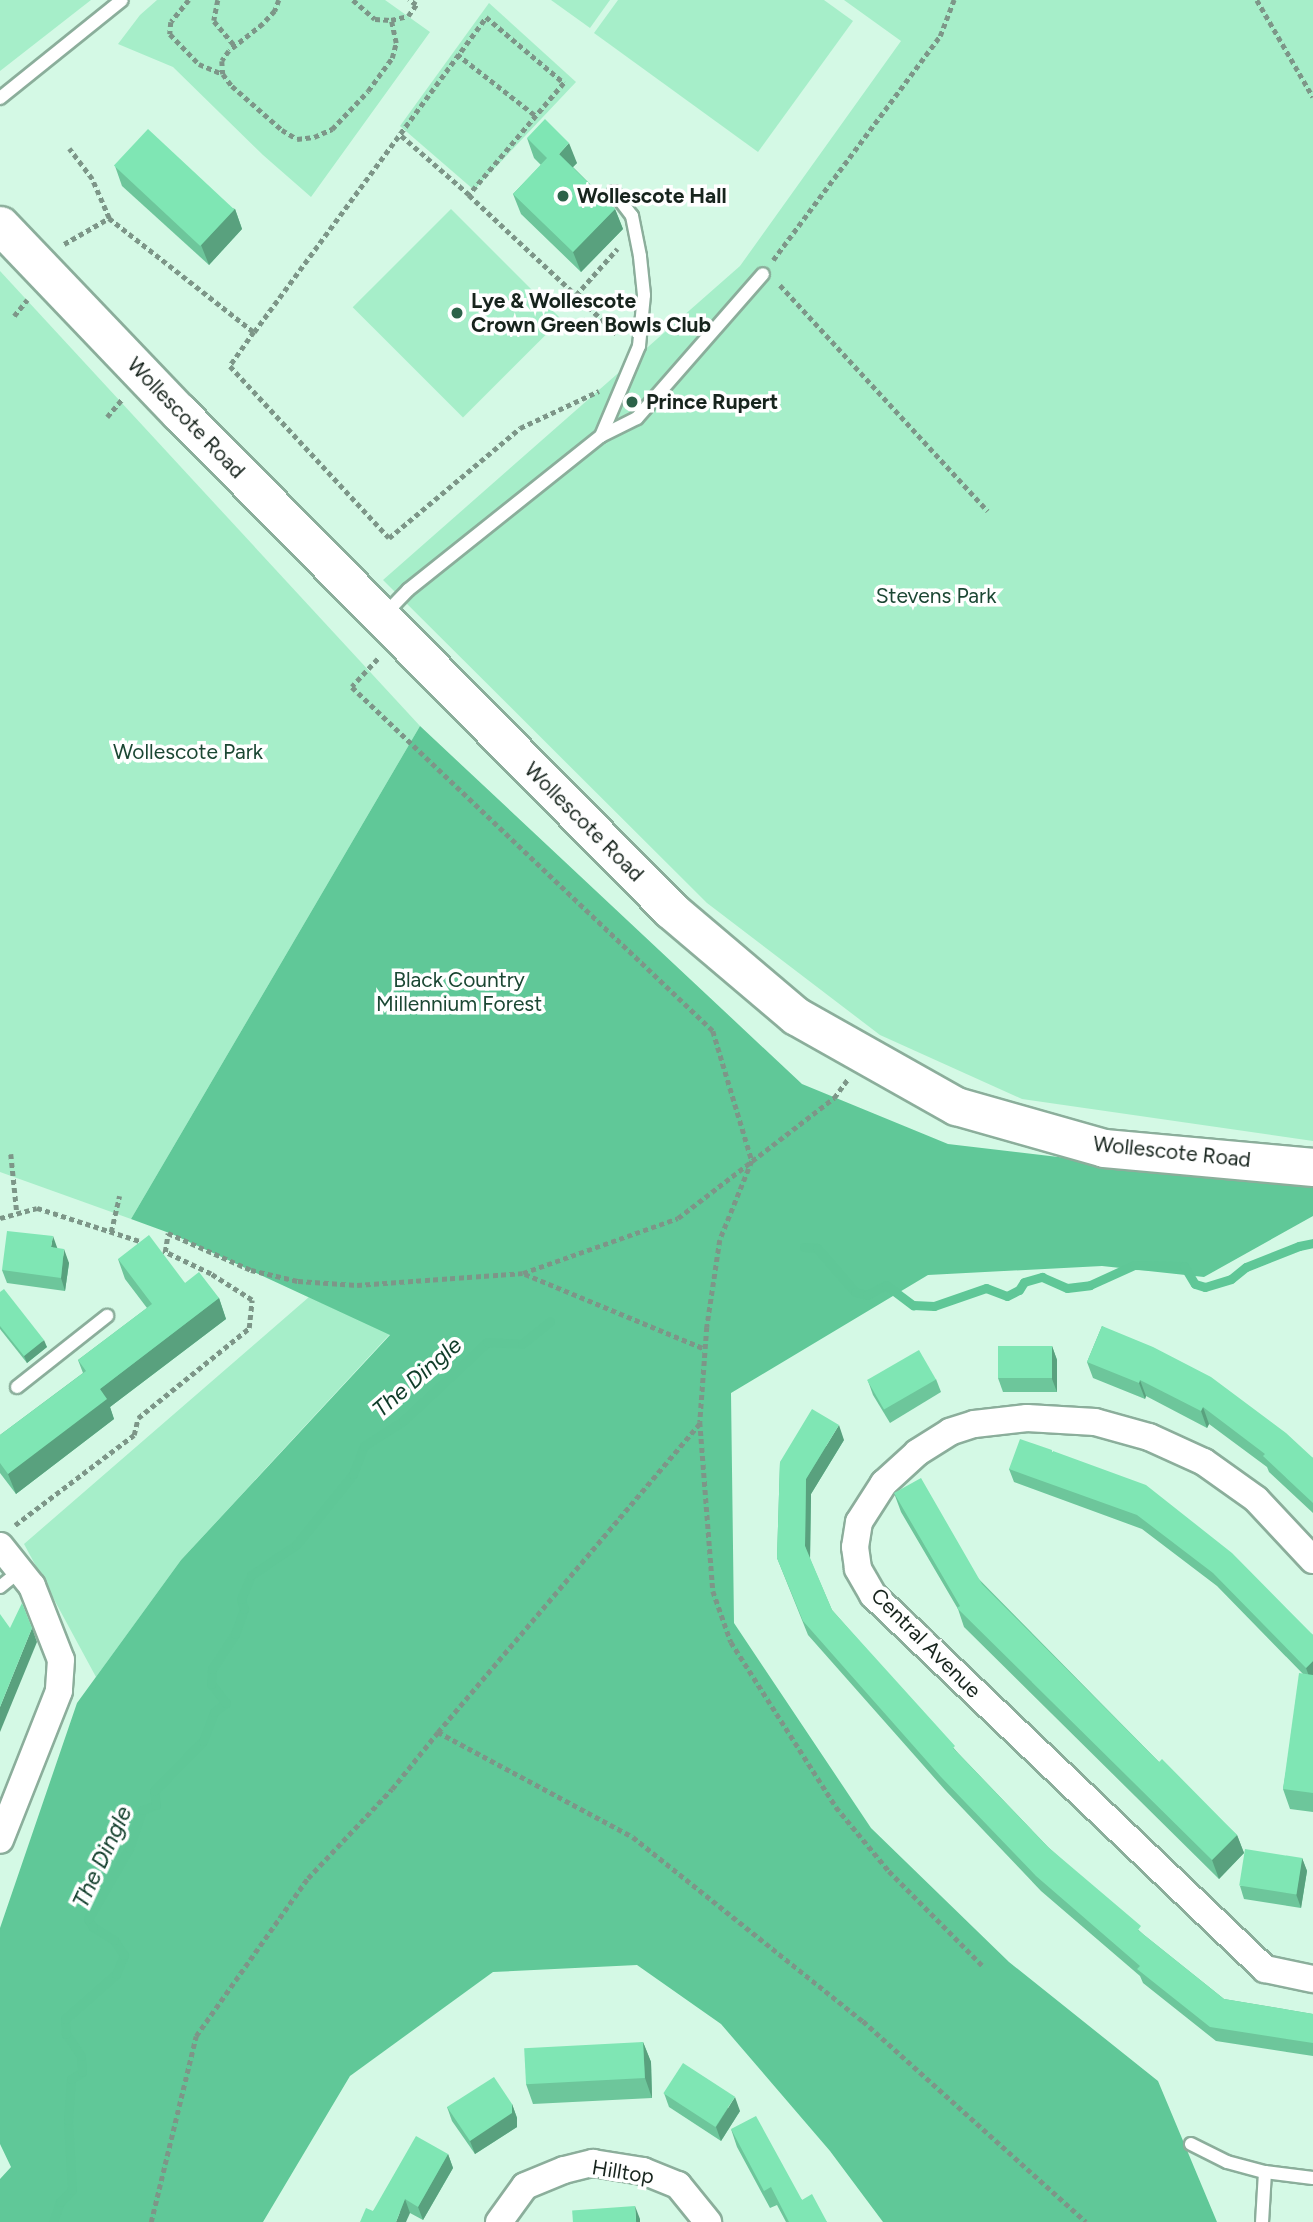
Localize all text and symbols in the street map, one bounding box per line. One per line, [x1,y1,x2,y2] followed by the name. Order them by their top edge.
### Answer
[577,183,727,209] place label: Wollescote Hall
[555,188,571,204] marker: Wollescote Hall
[471,288,711,338] place label: Lye & Wollescote Crown Green Bowls Club
[449,305,465,321] marker: Lye & Wollescote Crown Green Bowls Club
[122,352,250,484] street label: Wollescote Road
[646,389,778,415] place label: Prince Rupert
[624,394,640,410] marker: Prince Rupert
[876,583,996,609] park label: Stevens Park
[113,739,263,765] park label: Wollescote Park
[519,757,649,887] street label: Wollescote Road
[376,967,542,1017] park label: Black Country Millennium Forest
[1092,1131,1252,1173] street label: Wollescote Road
[367,1331,467,1423] water label: The Dingle
[866,1583,986,1703] street label: Central Avenue
[66,1802,138,1912] water label: The Dingle
[590,2155,656,2189] street label: Hilltop

